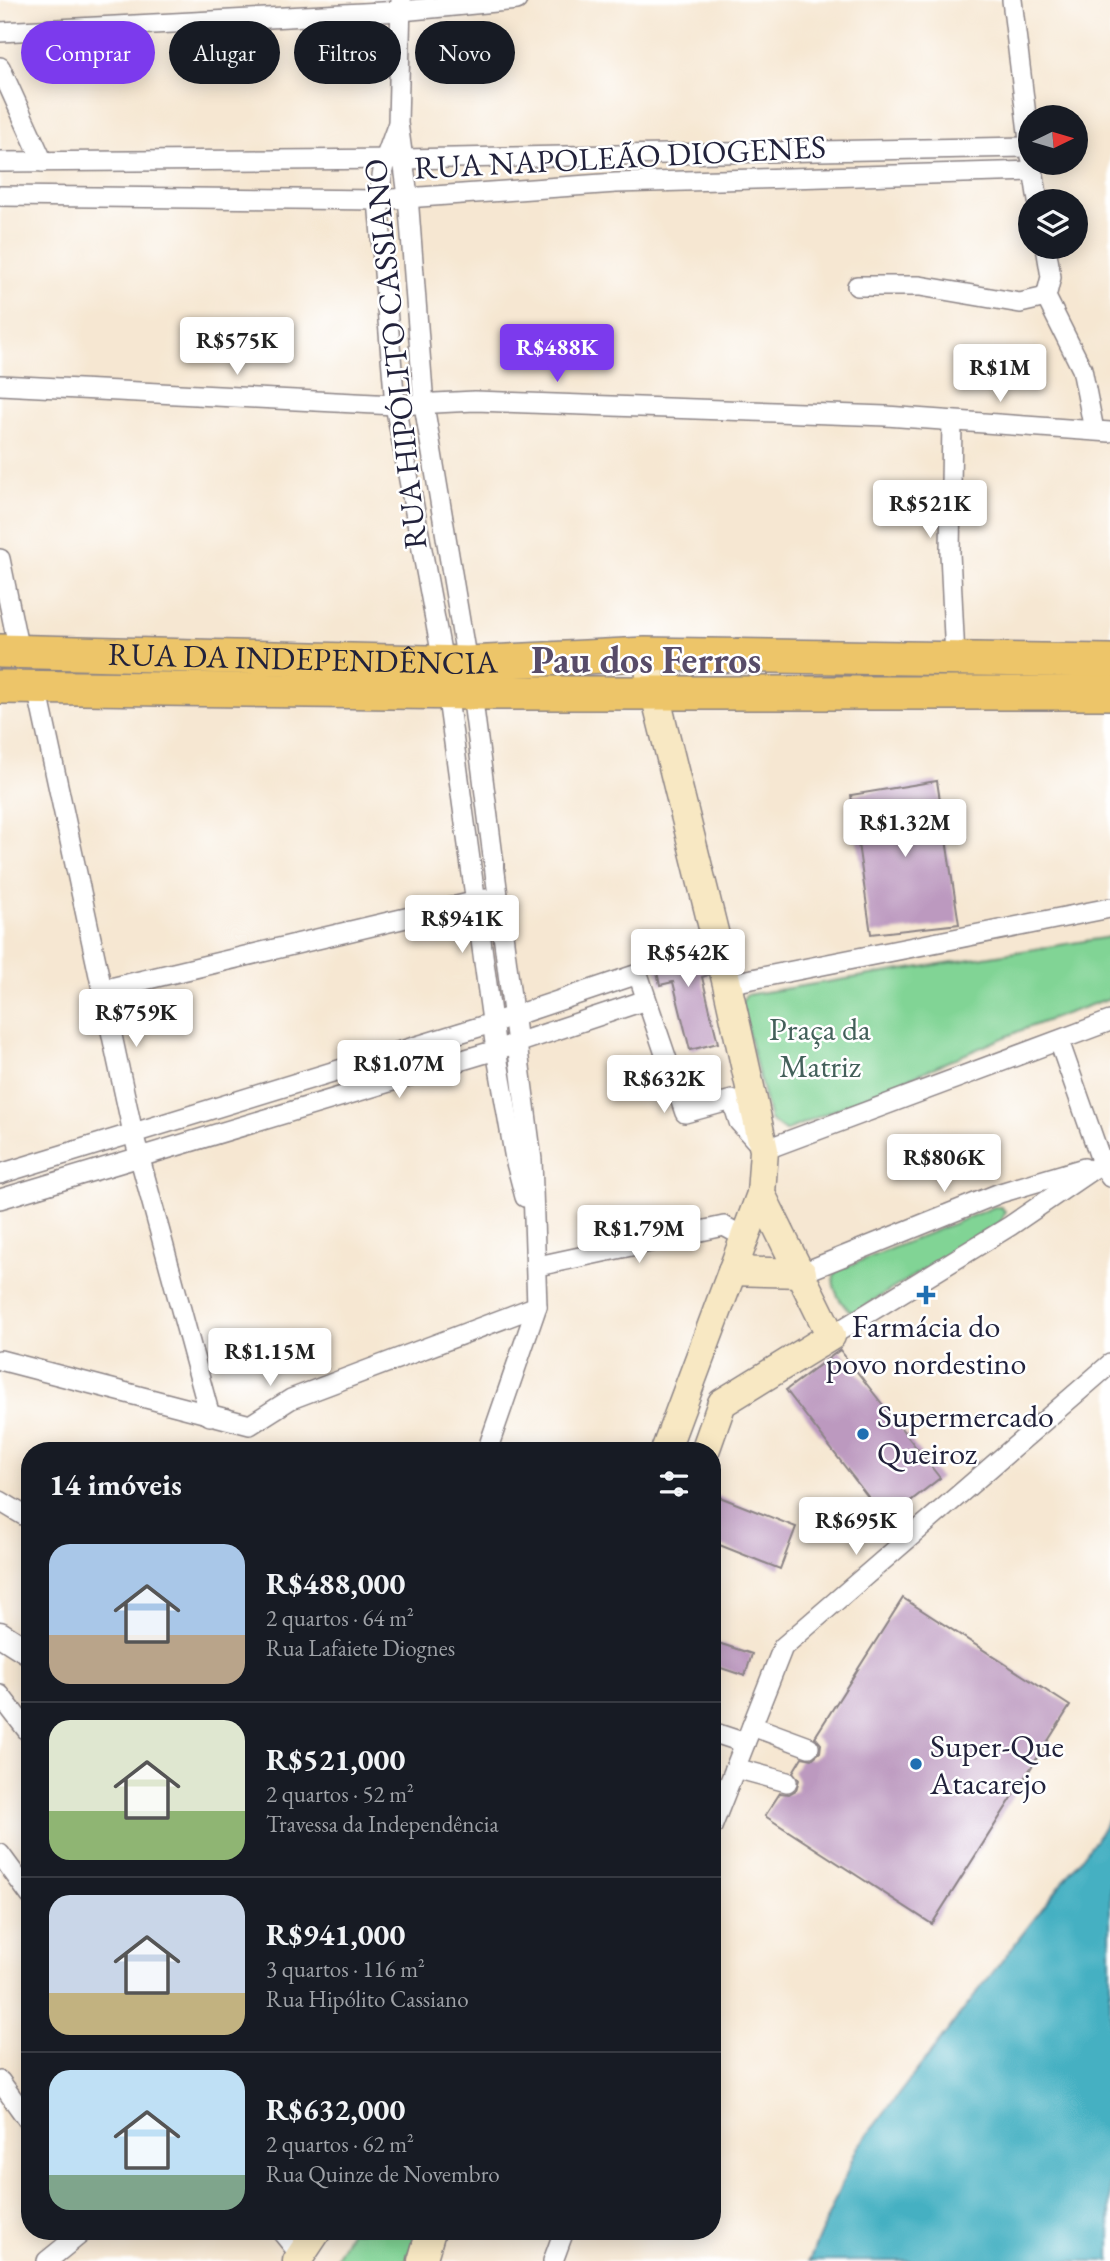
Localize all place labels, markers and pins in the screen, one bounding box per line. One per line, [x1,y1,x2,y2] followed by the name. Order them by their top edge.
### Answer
[180,318,294,377] pin: R$575K
[500,324,614,384] pin: R$488K
[959,344,1041,404] pin: R$1M
[873,480,987,540] pin: R$521K
[840,800,970,859] pin: R$1.32M
[405,895,519,955] pin: R$941K
[631,930,745,989] pin: R$542K
[79,990,193,1049] pin: R$759K
[334,1040,464,1100] pin: R$1.07M
[607,1056,721,1115] pin: R$632K
[887,1134,1001,1194] pin: R$806K
[574,1206,704,1265] pin: R$1.79M
[918,1287,934,1303] marker: Farmácia do povo nordestino
[826,1305,1026,1384] place label: Farmácia do povo nordestino
[205,1328,335,1388] pin: R$1.15M
[877,1395,1054,1474] place label: Supermercado Queiroz
[855,1426,871,1442] marker: Supermercado Queiroz
[799,1498,913,1557] pin: R$695K
[929,1725,1064,1804] place label: Super-Que Atacarejo
[908,1756,924,1772] marker: Super-Que Atacarejo

